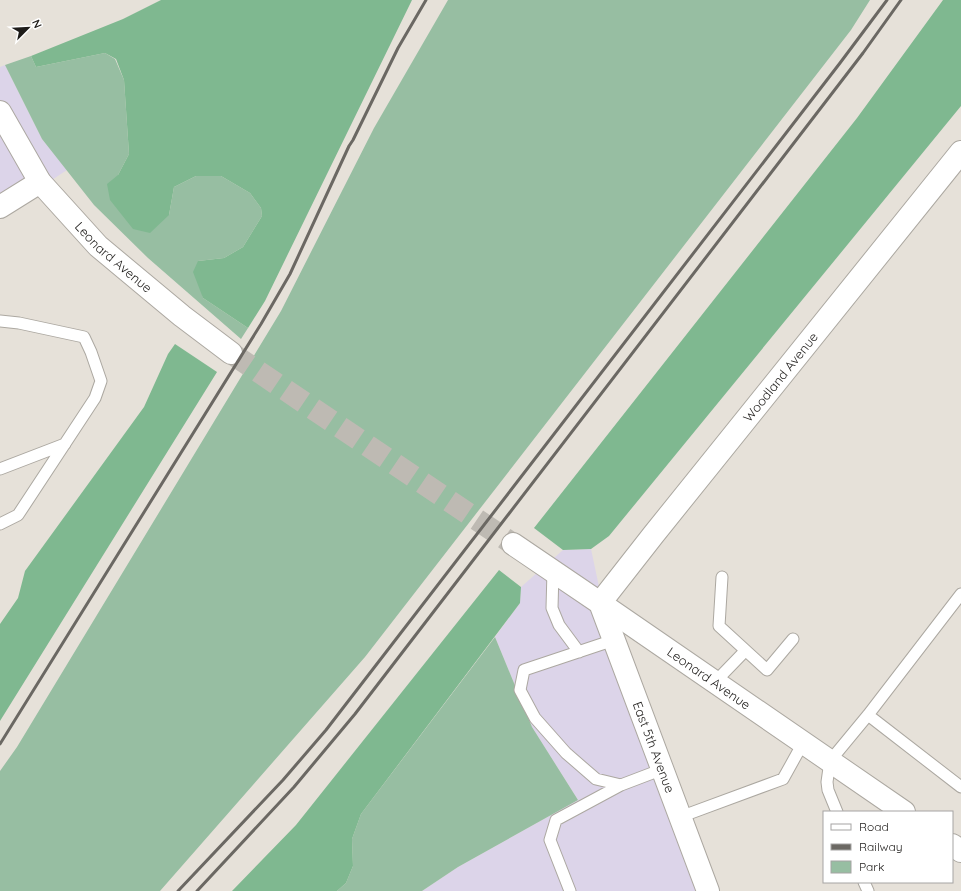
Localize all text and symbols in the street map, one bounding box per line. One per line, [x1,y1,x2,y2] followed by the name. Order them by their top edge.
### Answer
[8,8,48,48] north arrow
[29,17,45,30] text: N
[72,218,155,296] street label: Leonard Avenue
[739,329,821,425] street label: Woodland Avenue
[664,643,754,713] street label: Leonard Avenue
[630,699,678,795] street label: East 5th Avenue
[823,811,953,883] legend
[859,819,889,834] text: Road
[859,839,903,854] text: Railway
[859,859,884,874] text: Park

